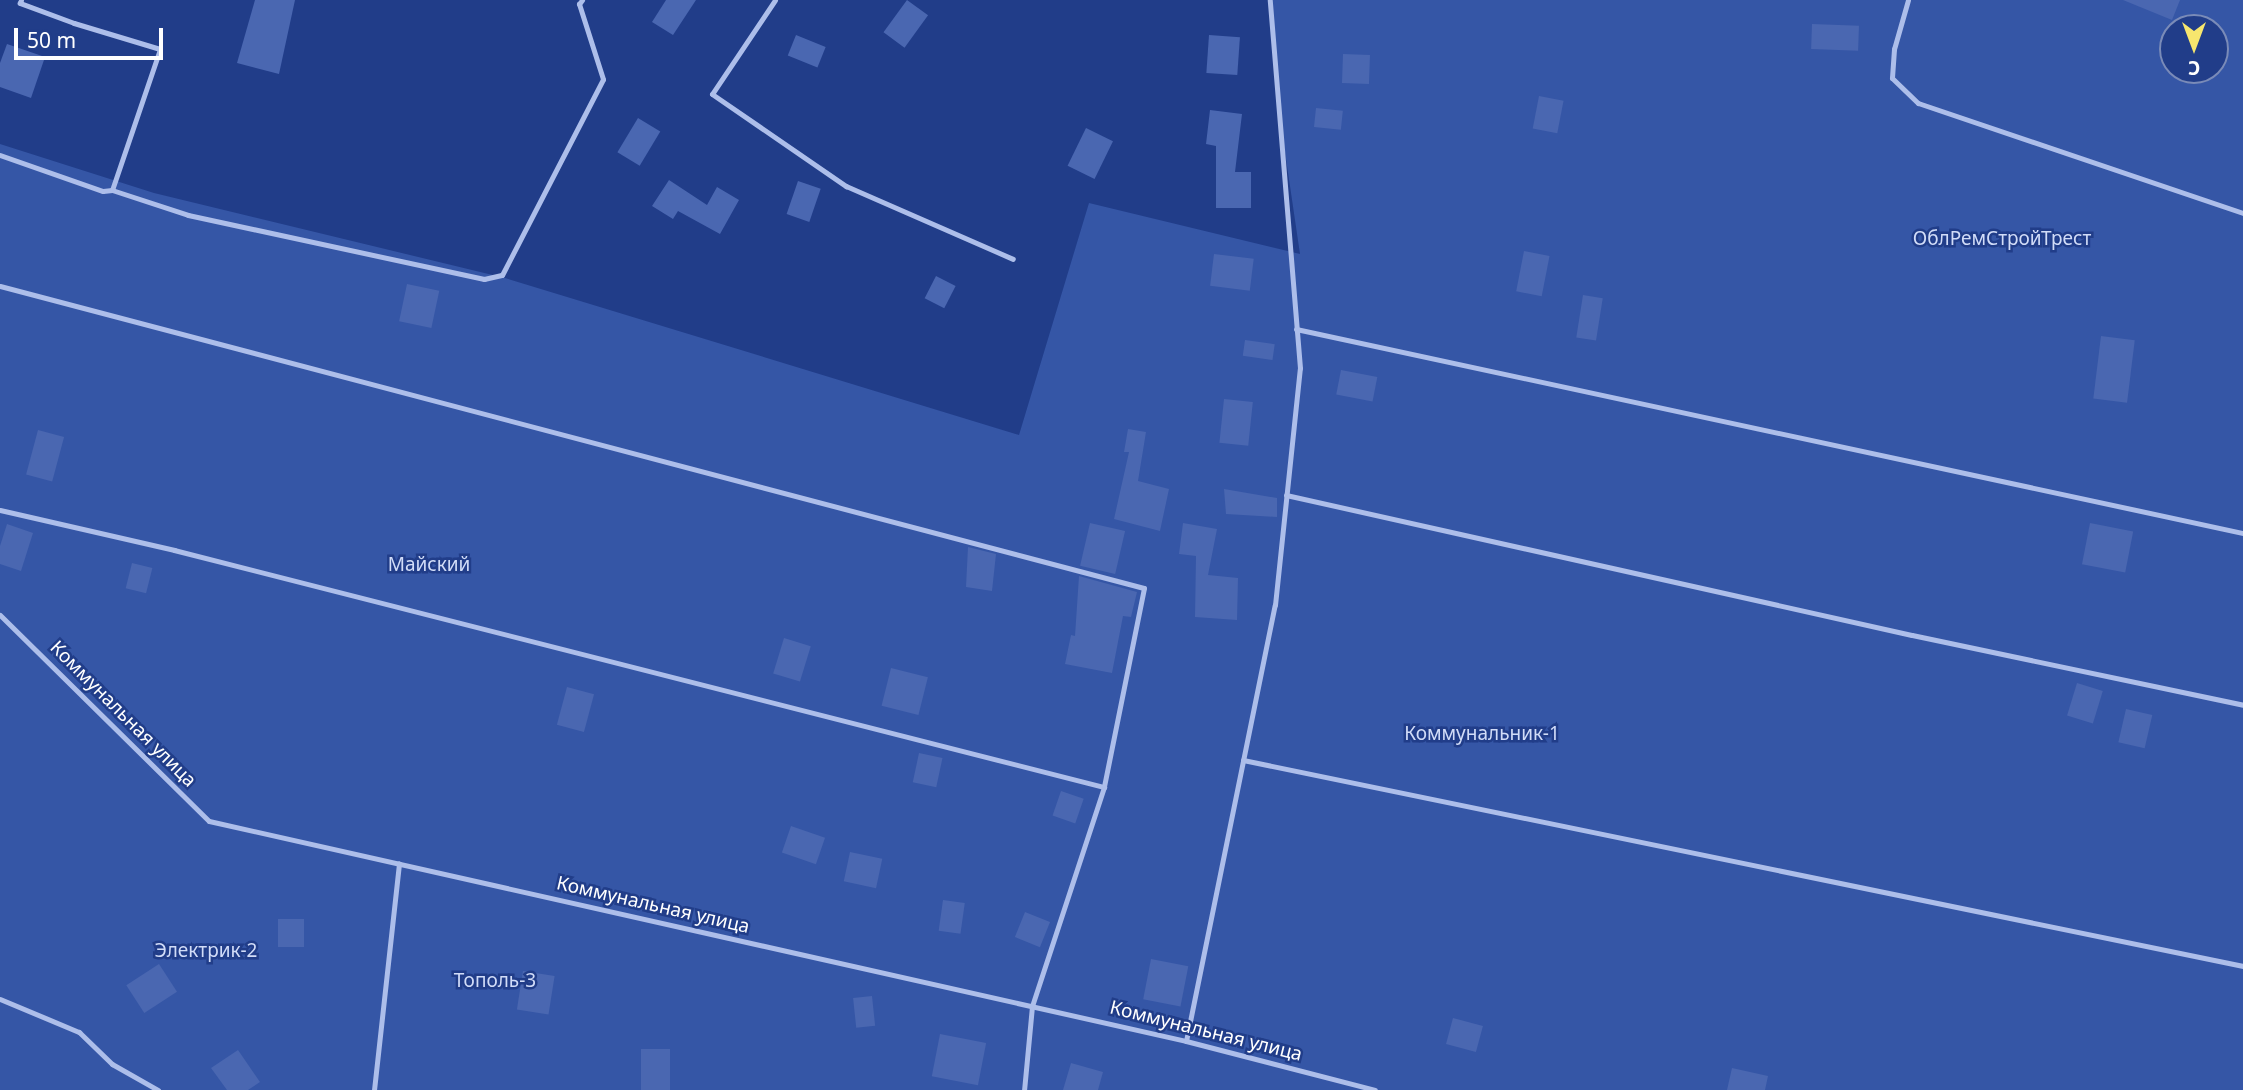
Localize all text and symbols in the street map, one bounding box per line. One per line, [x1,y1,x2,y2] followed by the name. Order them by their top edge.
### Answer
[18,14,166,58] scale bar
[2159,14,2229,84] north arrow
[27,26,76,54] text: 50 m
[2188,55,2200,81] text: С
[1913,228,2091,250] park label: ОблРемСтройТрест
[388,554,470,576] park label: Майский
[45,636,201,792] street label: Коммунальная улица
[1404,723,1560,745] park label: Коммунальник-1
[554,872,752,938] street label: Коммунальная улица
[155,940,257,962] park label: Электрик-2
[454,970,536,992] park label: Тополь-3
[1107,996,1305,1066] street label: Коммунальная улица

